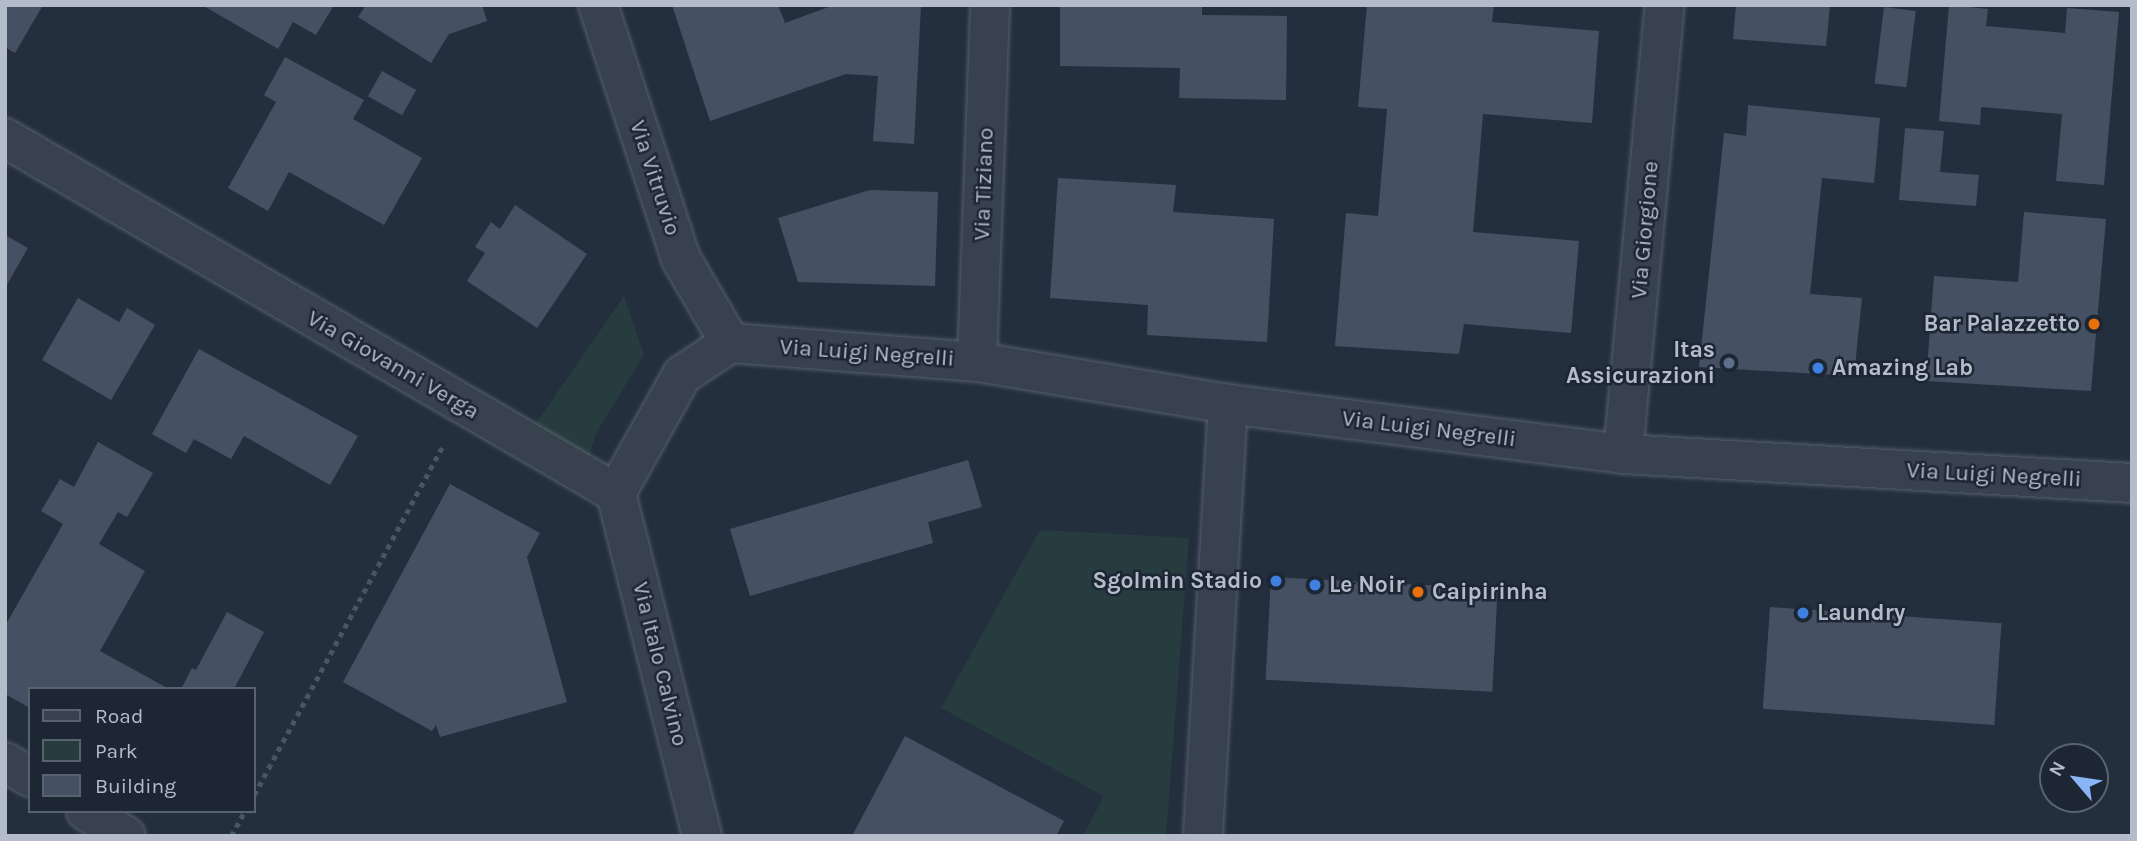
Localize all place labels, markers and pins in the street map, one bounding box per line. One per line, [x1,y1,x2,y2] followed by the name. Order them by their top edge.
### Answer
[1923,310,2080,338] place label: Bar Palazzetto
[2086,316,2102,332] marker: Bar Palazzetto
[1566,336,1715,390] place label: Itas Assicurazioni
[1832,354,1973,382] place label: Amazing Lab
[1721,355,1737,371] marker: Itas Assicurazioni
[1810,360,1826,376] marker: Amazing Lab
[1093,567,1262,595] place label: Sgolmin Stadio
[1329,571,1404,599] place label: Le Noir
[1268,573,1284,589] marker: Sgolmin Stadio
[1307,577,1323,593] marker: Le Noir
[1432,578,1548,606] place label: Caipirinha
[1410,584,1426,600] marker: Caipirinha
[1817,599,1905,627] place label: Laundry
[1795,605,1811,621] marker: Laundry

